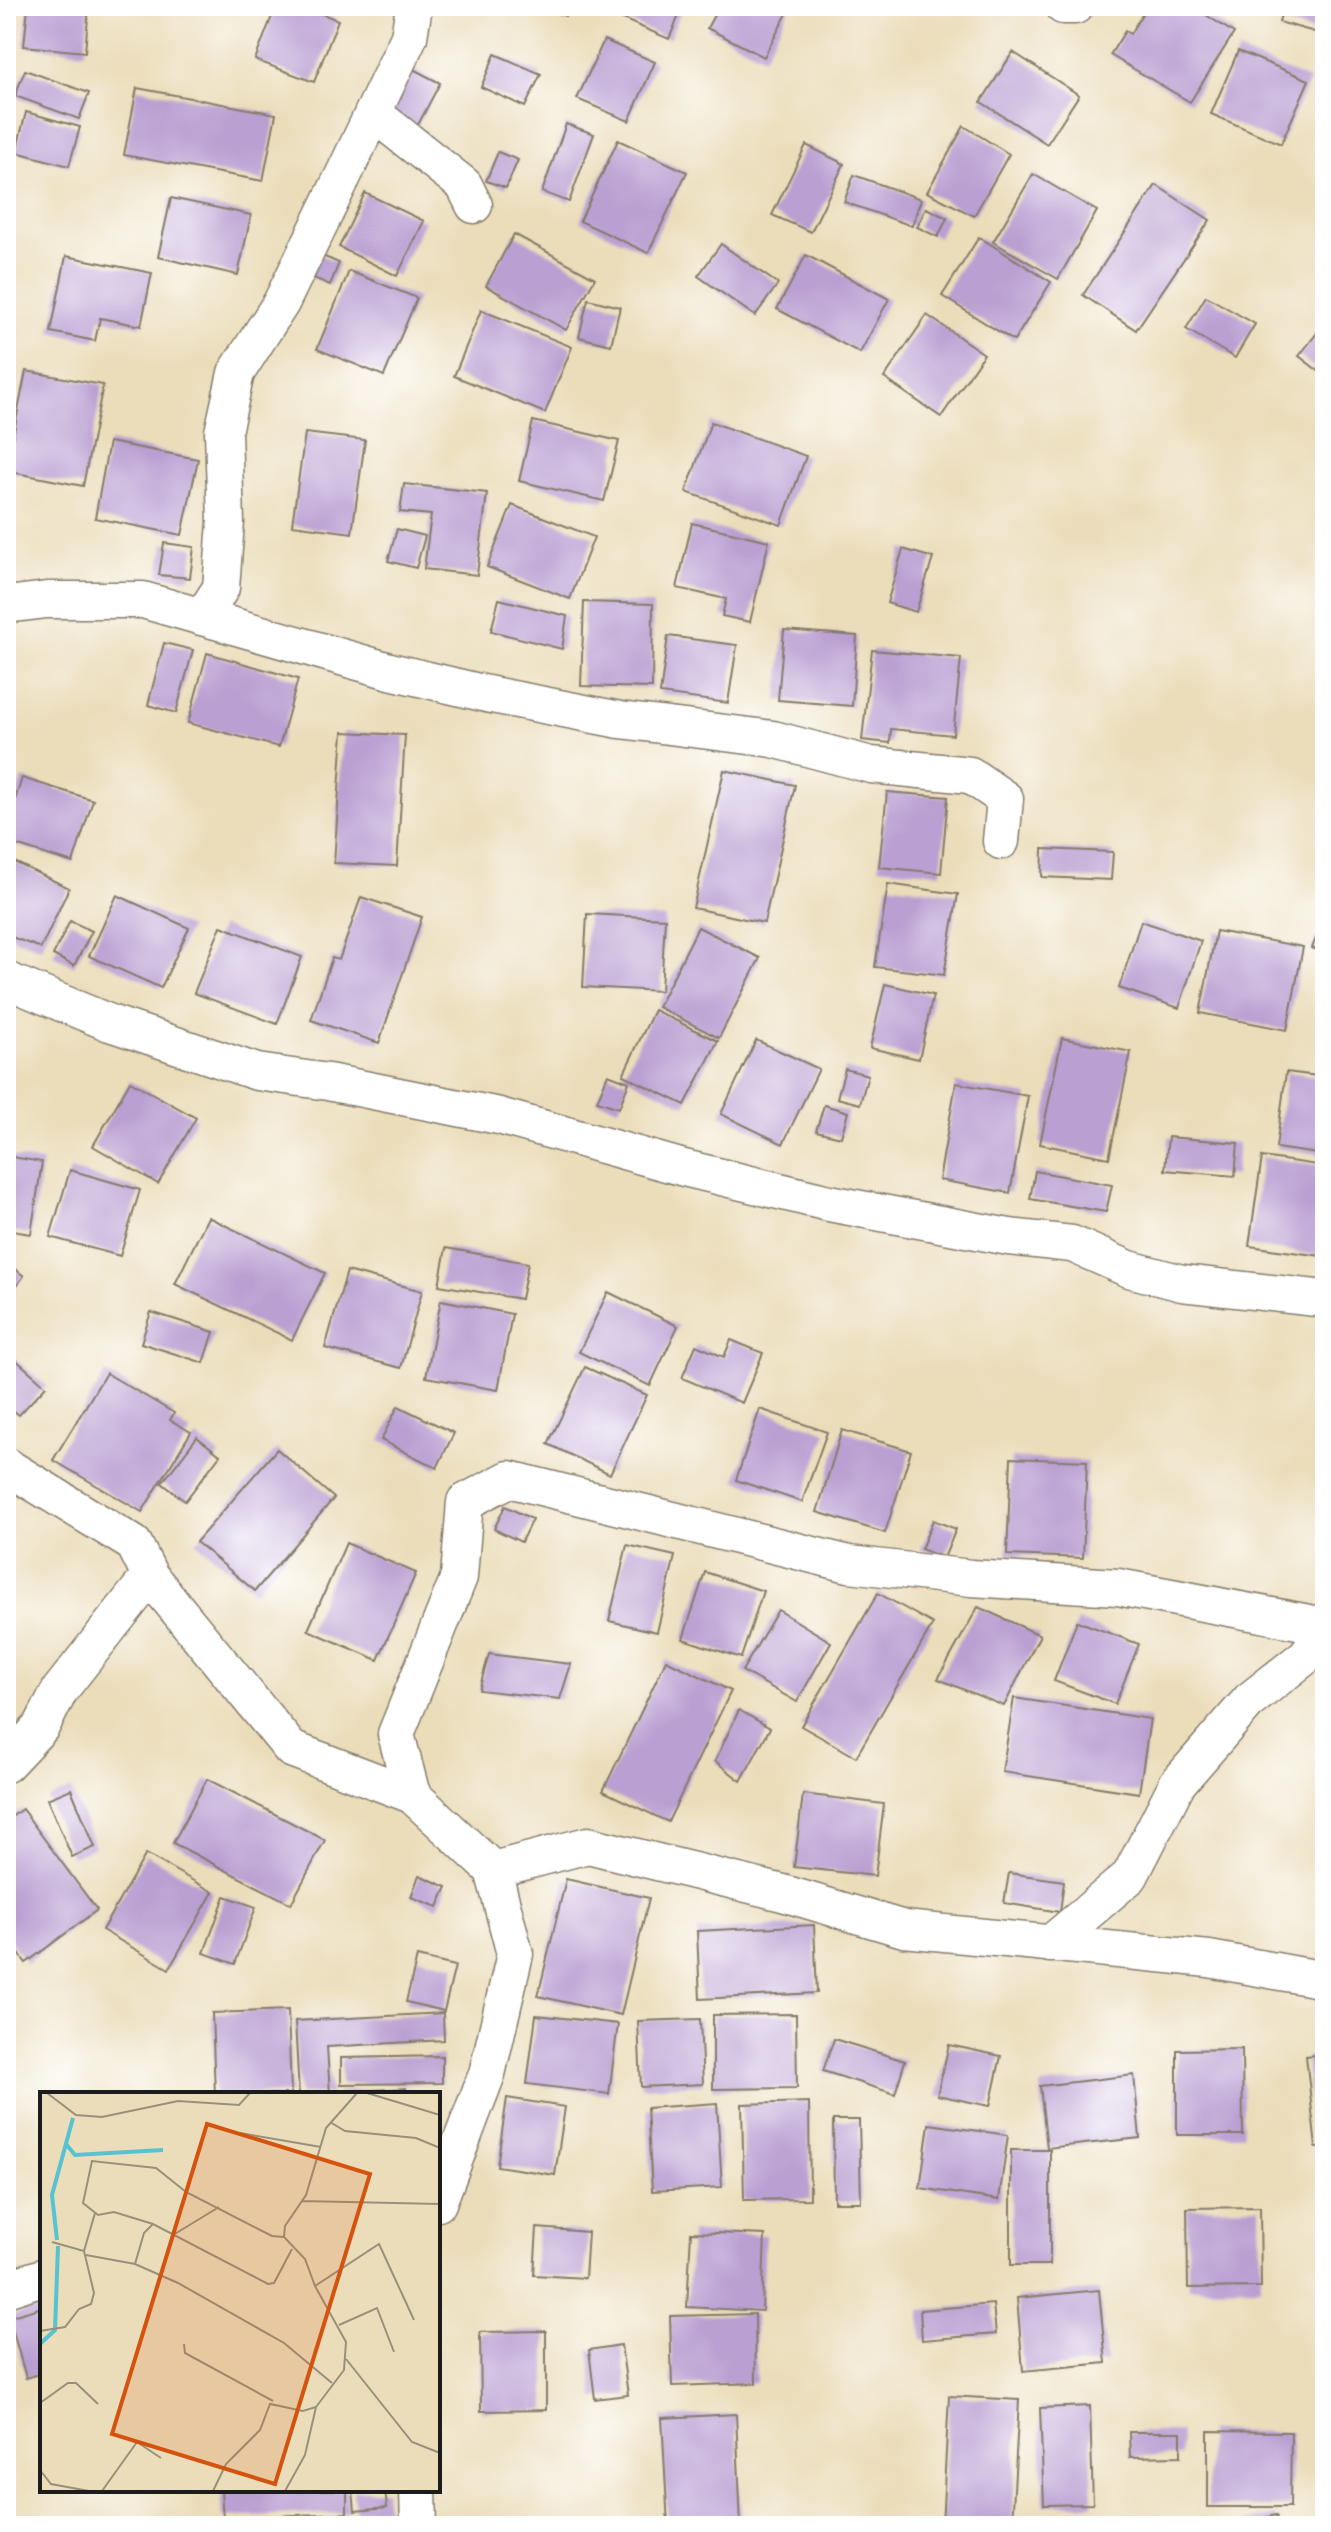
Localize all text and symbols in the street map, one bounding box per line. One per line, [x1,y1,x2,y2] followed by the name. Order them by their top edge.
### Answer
[40,2092,440,2492] inset map

